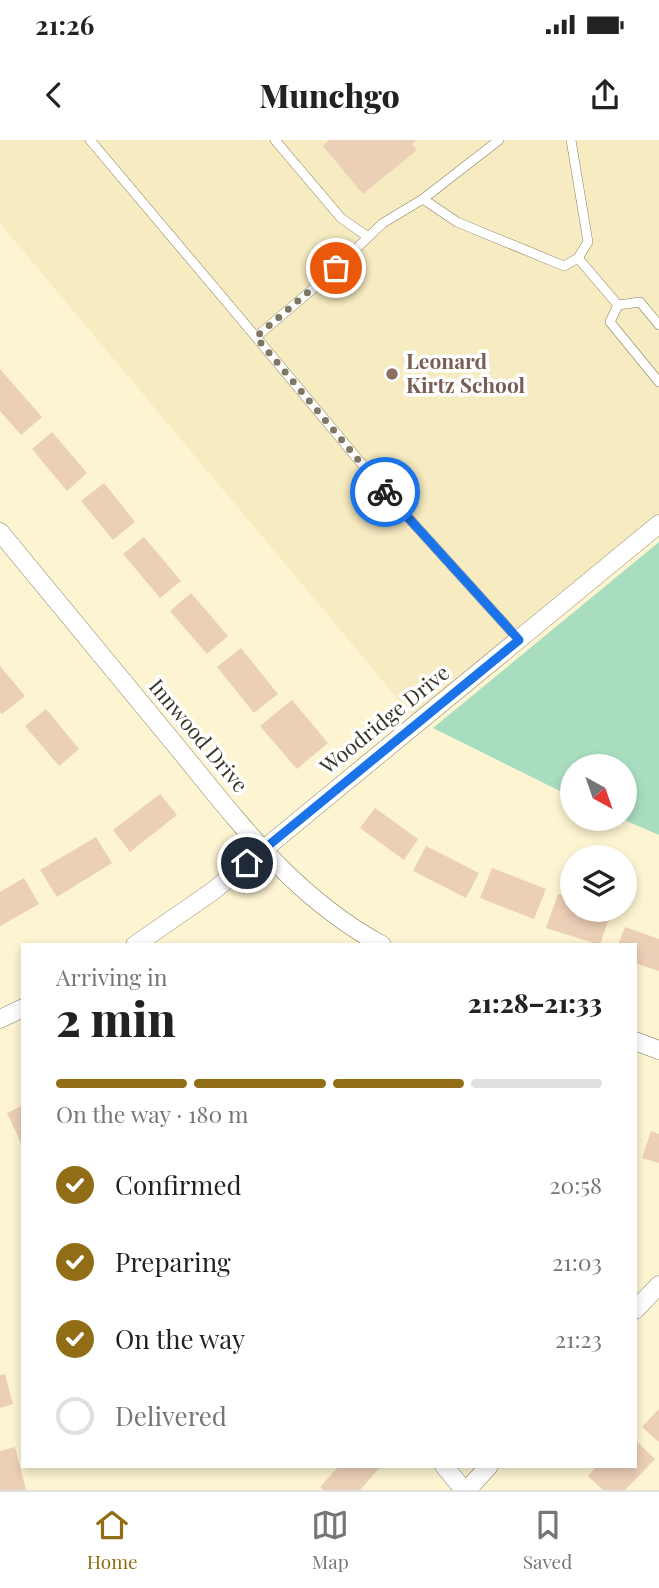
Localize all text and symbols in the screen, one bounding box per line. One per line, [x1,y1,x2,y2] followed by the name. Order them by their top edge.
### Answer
[35,7,94,42] text: 21:26
[259,73,400,116] text: Munchgo
[35,76,73,114] icon: back
[586,76,624,114] icon: share
[306,238,366,298] pin
[317,249,355,287] icon: bag
[406,346,526,398] place label: Leonard Kirtz School
[384,366,400,382] marker: Leonard Kirtz School
[350,457,420,527] courier
[366,473,404,511] icon: bike
[313,658,454,780] street label: Woodridge Drive
[144,672,255,797] street label: Innwood Drive
[560,754,637,831] north arrow
[560,754,637,922] map controls
[217,833,277,893] pin
[228,844,266,882] icon: home
[560,845,637,922] button: layers
[56,961,168,992] text: Arriving in
[468,985,602,1020] text: 21:28–21:33
[56,987,176,1049] text: 2 min
[56,1098,248,1129] text: On the way · 180 m
[56,1166,94,1204] icon: check
[115,1167,242,1202] text: Confirmed
[550,1169,602,1200] text: 20:58
[56,1243,94,1281] icon: check
[115,1244,231,1279] text: Preparing
[552,1246,602,1277] text: 21:03
[56,1320,94,1358] icon: check
[115,1321,245,1356] text: On the way
[555,1323,602,1354] text: 21:23
[115,1398,227,1433] text: Delivered
[87,1506,138,1574] tab: Home
[311,1506,349,1574] tab: Map
[523,1506,572,1574] tab: Saved

